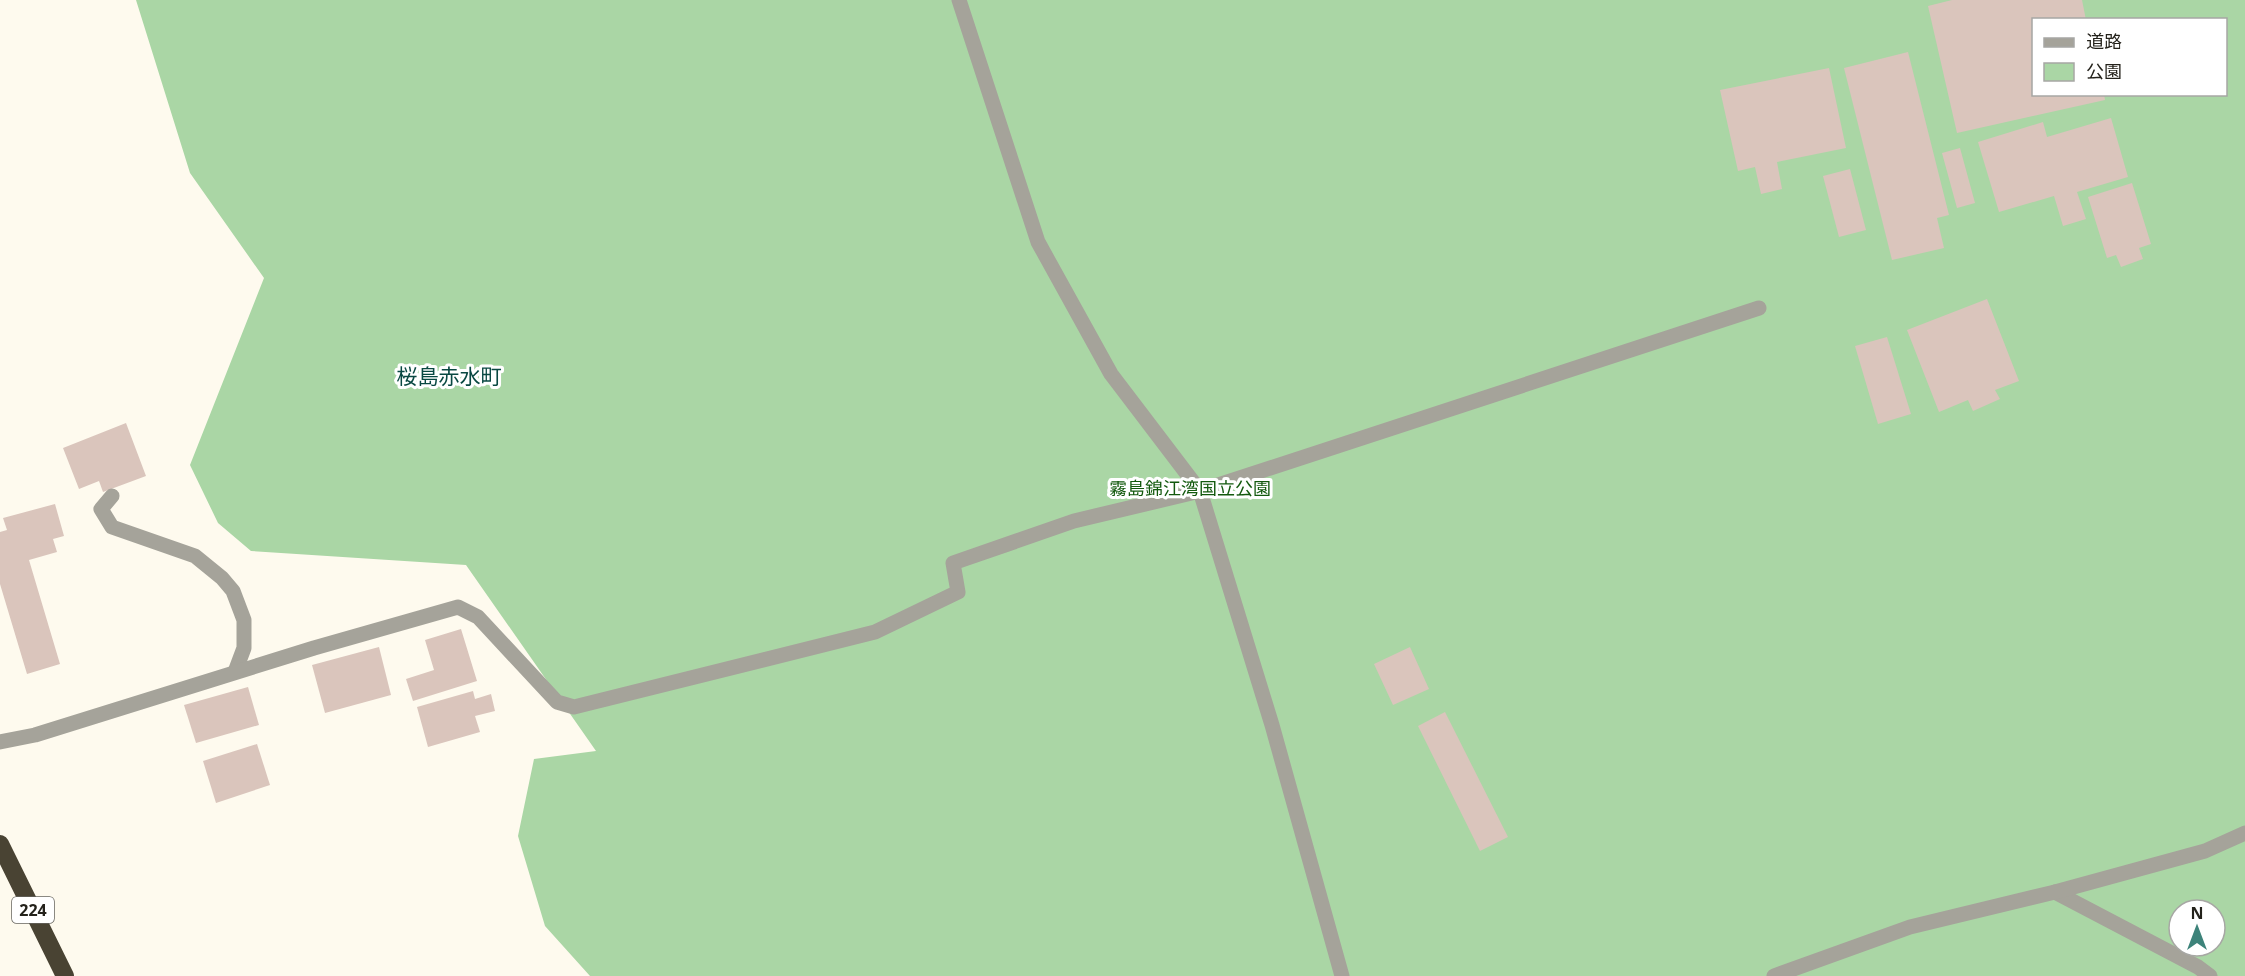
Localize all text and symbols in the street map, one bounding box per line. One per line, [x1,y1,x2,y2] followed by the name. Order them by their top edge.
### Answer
[2032,18,2227,96] legend
[2086,29,2122,53] text: 道路
[2086,59,2122,83] text: 公園
[397,362,502,390] district label: 桜島赤水町
[1109,476,1271,500] park label: 霧島錦江湾国立公園
[12,897,54,923] road number: 224
[2167,898,2227,958] north arrow
[2190,902,2204,924] text: N

